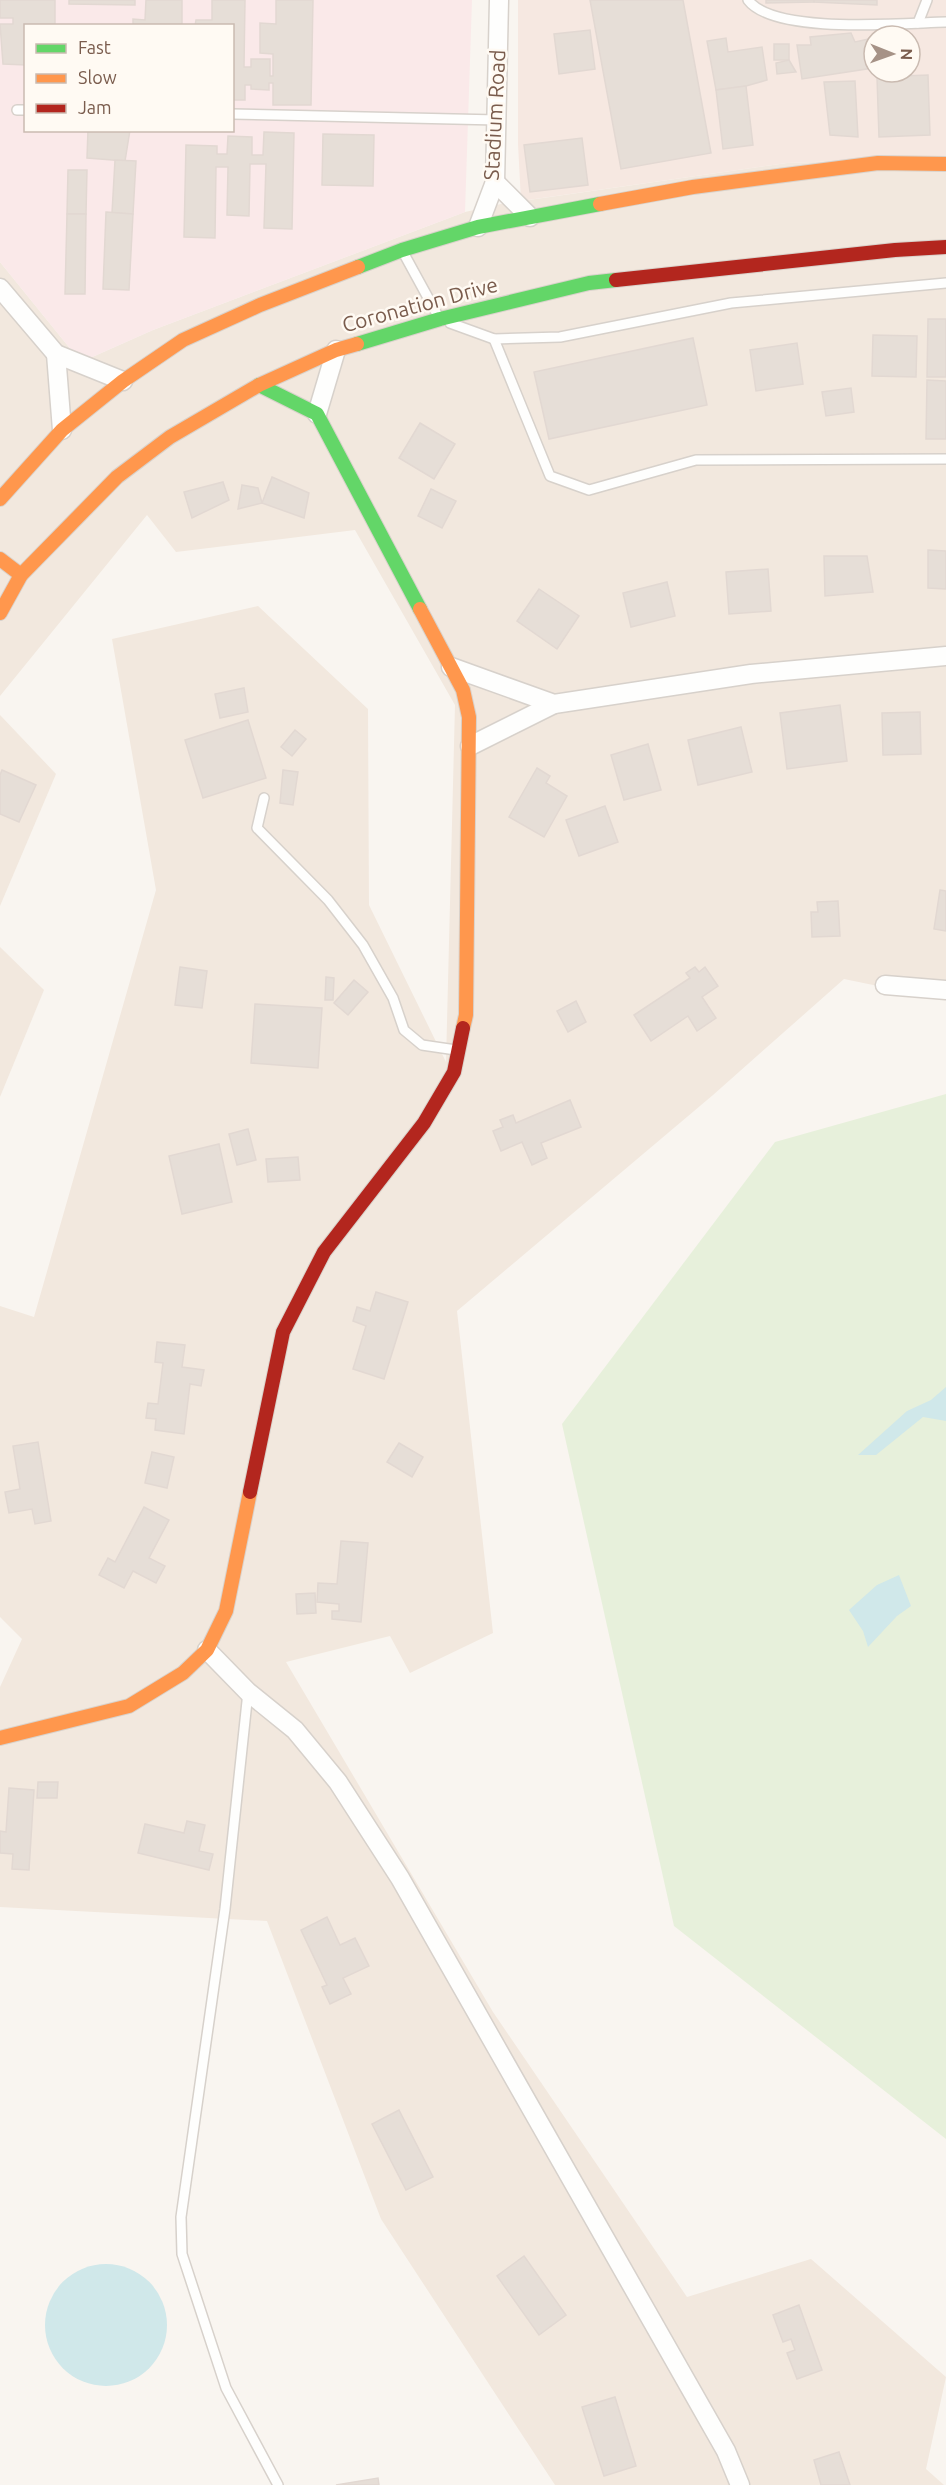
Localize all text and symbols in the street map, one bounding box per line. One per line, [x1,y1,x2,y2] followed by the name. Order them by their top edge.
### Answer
[24,24,234,132] legend
[862,24,922,84] north arrow
[78,37,111,57] text: Fast
[898,48,916,60] text: N
[479,49,509,181] street label: Stadium Road
[78,67,117,87] text: Slow
[78,97,112,117] text: Jam
[339,272,500,336] street label: Coronation Drive

